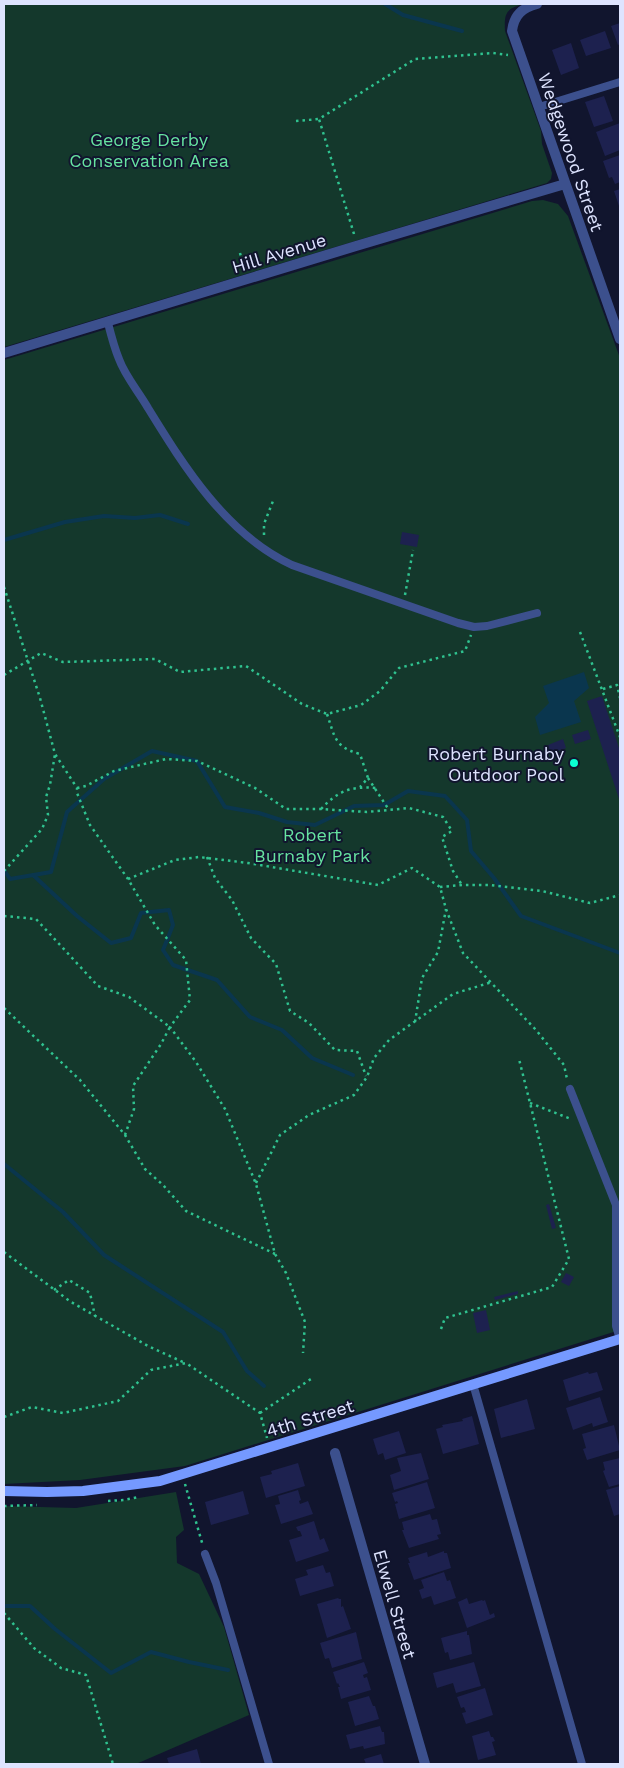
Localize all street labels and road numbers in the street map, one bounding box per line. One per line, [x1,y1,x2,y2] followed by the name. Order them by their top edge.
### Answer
[534,70,608,234] street label: Wedgewood Street
[229,229,329,277] street label: Hill Avenue
[264,1395,357,1441] street label: 4th Street
[369,1547,421,1661] street label: Elwell Street

